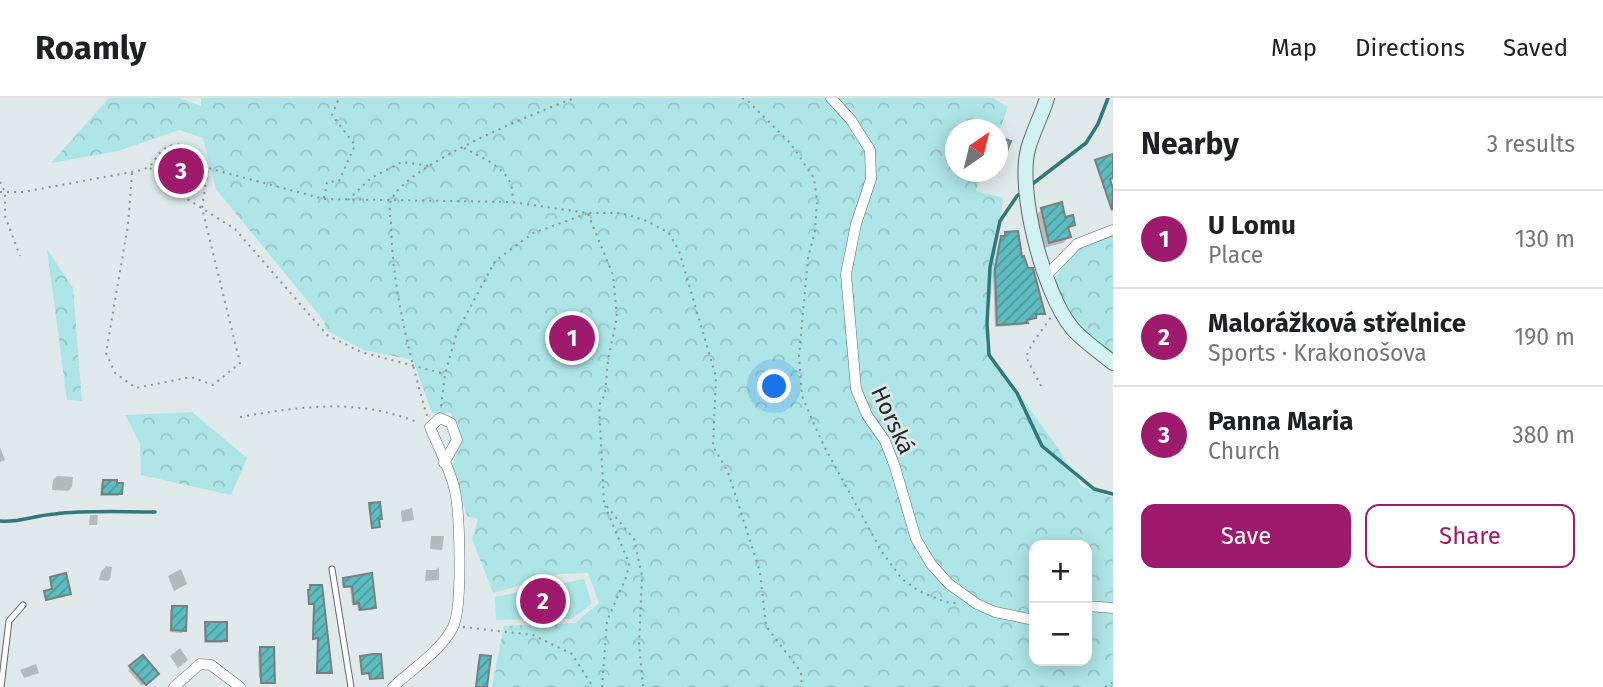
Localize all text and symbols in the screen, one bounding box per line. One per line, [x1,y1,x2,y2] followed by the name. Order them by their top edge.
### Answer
[35,28,146,68] text: Roamly
[1271,34,1317,62] text: Map
[1355,34,1465,62] text: Directions
[1503,34,1568,62] text: Saved
[945,119,1008,182] north arrow
[1141,126,1239,162] text: Nearby
[1487,130,1575,158] text: 3 results
[158,145,204,197] pin: 3
[1208,210,1296,241] text: U Lomu
[1159,225,1169,253] text: 1
[1515,225,1575,253] text: 130 m
[1208,241,1263,269] text: Place
[1208,308,1466,339] text: Malorážková střelnice
[549,312,595,364] pin: 1
[1158,323,1170,351] text: 2
[1514,323,1575,351] text: 190 m
[1208,339,1427,367] text: Sports · Krakonošova
[757,369,791,403] your location
[865,381,921,459] street label: Horská
[1208,406,1354,437] text: Panna Maria
[1158,421,1170,449] text: 3
[1512,421,1575,449] text: 380 m
[1208,437,1280,465] text: Church
[1141,504,1351,568] button: Save
[1365,504,1575,568] button: Share
[1029,540,1092,666] map controls
[1029,540,1092,603] button: +
[520,575,566,627] pin: 2
[1029,603,1092,666] button: −

